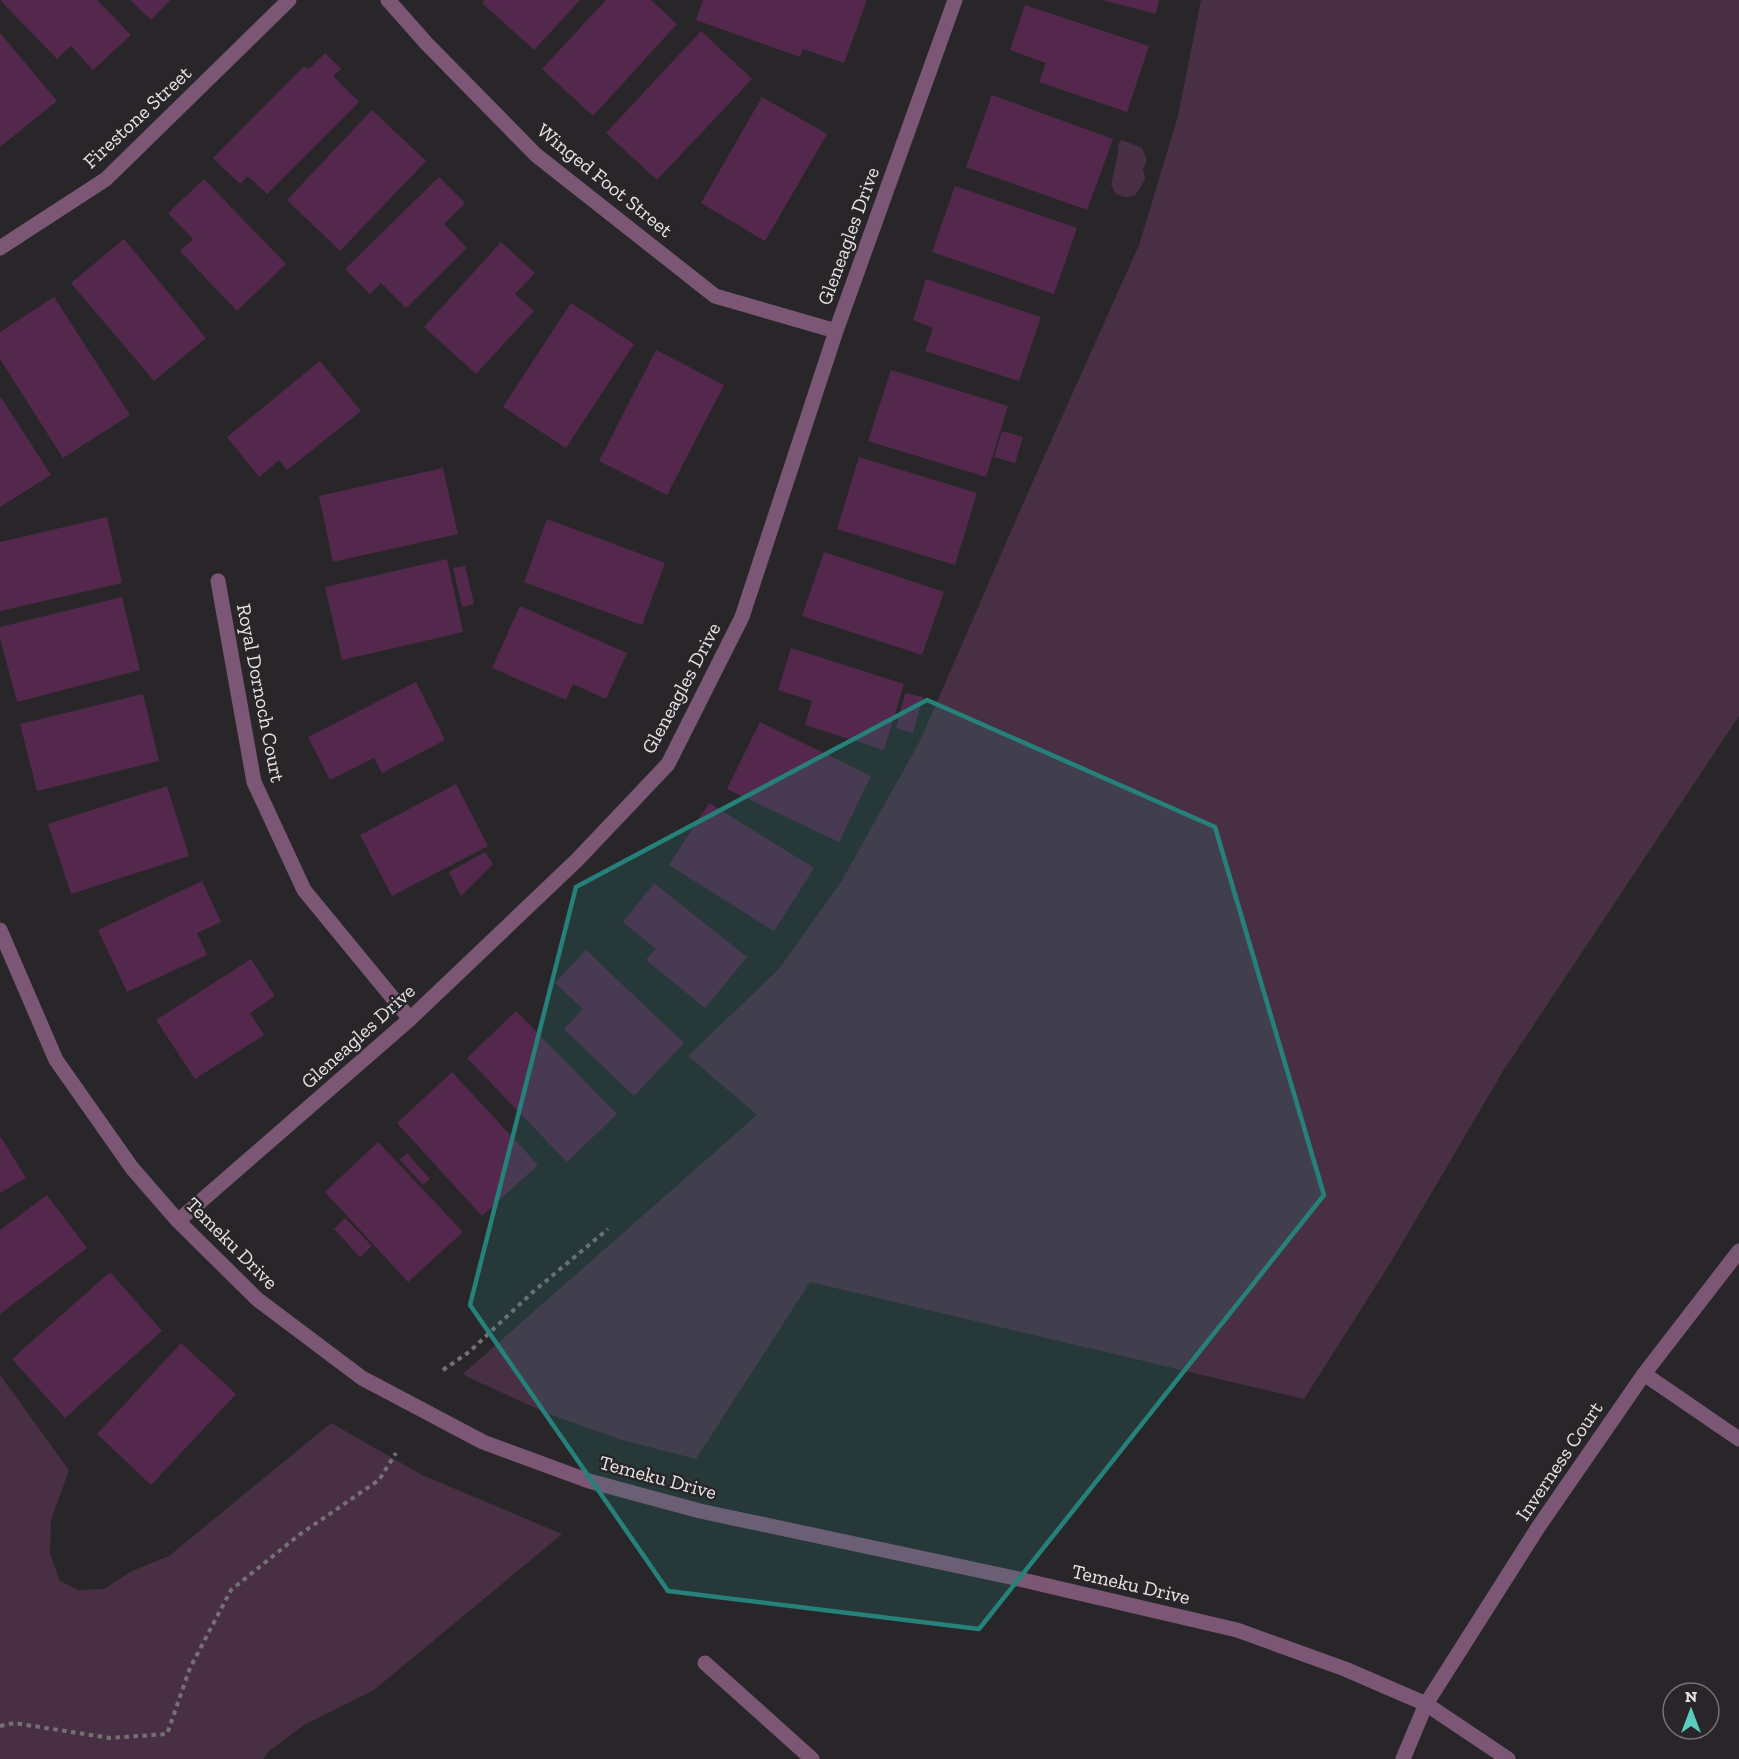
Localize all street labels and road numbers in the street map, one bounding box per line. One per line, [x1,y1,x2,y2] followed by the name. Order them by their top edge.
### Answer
[78,60,196,173] street label: Firestone Street
[532,118,678,242] street label: Winged Foot Street
[812,164,884,308] street label: Gleneagles Drive
[232,602,290,785] street label: Royal Dornoch Court
[636,618,726,758] street label: Gleneagles Drive
[296,979,420,1093] street label: Gleneagles Drive
[181,1192,283,1294] street label: Temeku Drive
[1510,1397,1608,1525] street label: Inverness Court
[597,1450,719,1504] street label: Temeku Drive
[1070,1559,1192,1609] street label: Temeku Drive

